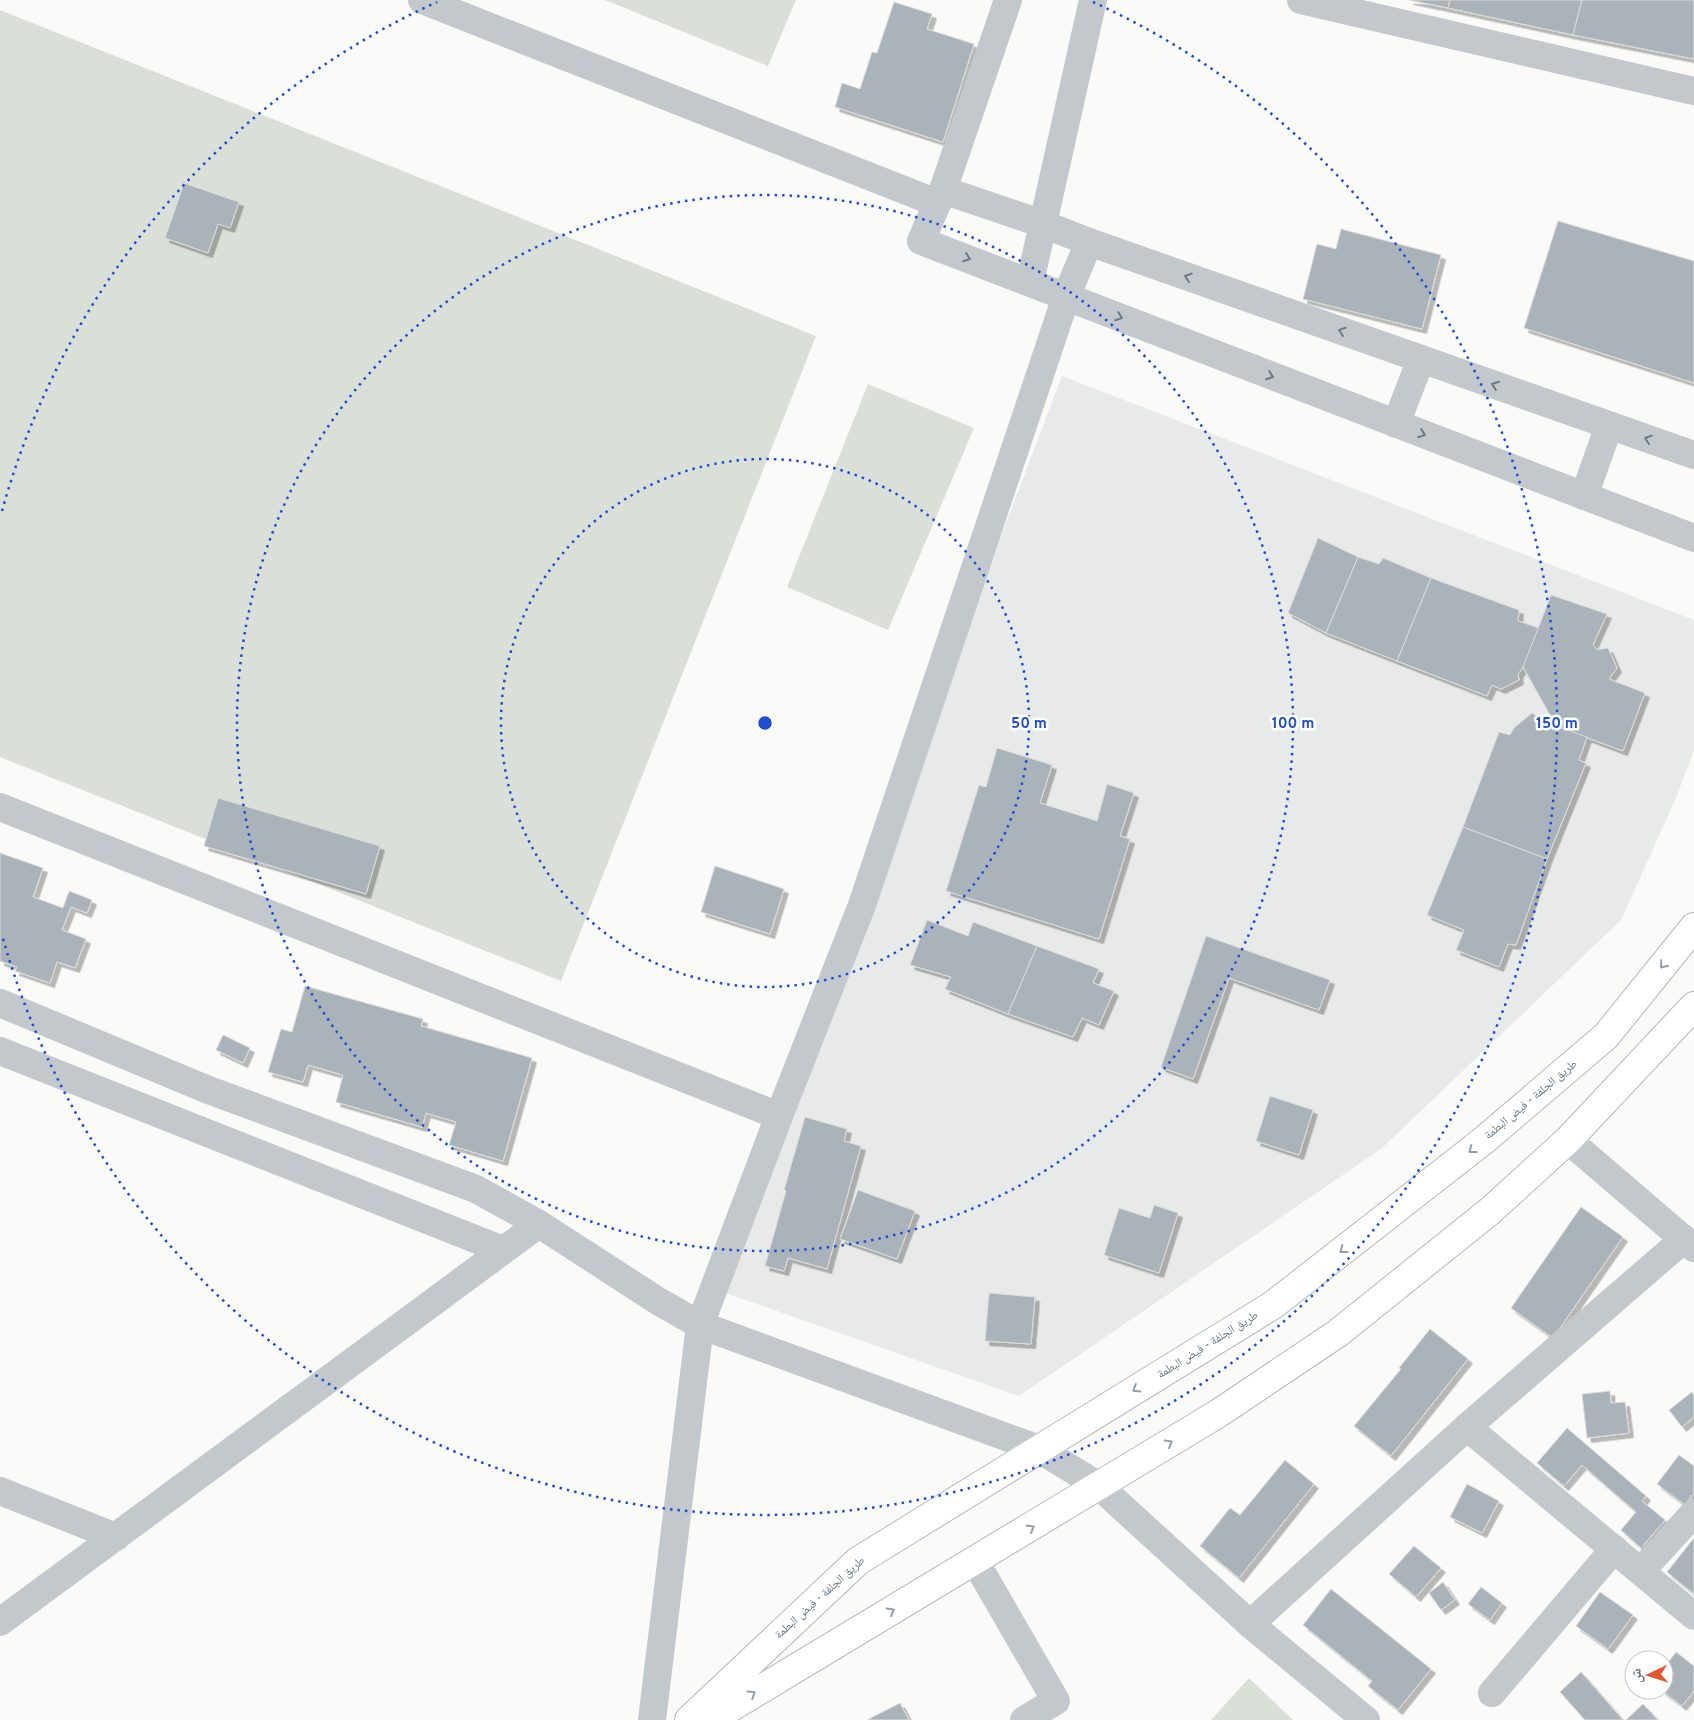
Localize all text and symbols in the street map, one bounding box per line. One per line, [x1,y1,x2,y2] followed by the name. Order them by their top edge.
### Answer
[962,252,971,262] one-way arrow
[1185,273,1193,283] one-way arrow
[1114,311,1122,321] one-way arrow
[1338,327,1346,337] one-way arrow
[1265,369,1274,380] one-way arrow
[1491,381,1499,391] one-way arrow
[1417,428,1426,438] one-way arrow
[1644,435,1653,445] one-way arrow
[756,714,774,732] centre of rings
[1011,715,1047,734] text: 50 m
[1272,715,1314,734] text: 100 m
[1536,715,1578,734] text: 150 m
[1661,959,1669,968] one-way arrow
[1481,1056,1581,1144] street label: طريق الجلفة - فيض البطمة
[1468,1144,1478,1153] one-way arrow
[1340,1244,1349,1253] one-way arrow
[1154,1307,1262,1383] street label: طريق الجلفة - فيض البطمة
[1133,1383,1142,1393] one-way arrow
[1164,1440,1173,1450] one-way arrow
[1025,1525,1034,1535] one-way arrow
[771,1553,869,1643] street label: طريق الجلفة - فيض البطمة
[885,1607,894,1617] one-way arrow
[1624,1650,1674,1700] north arrow
[1629,1668,1647,1684] text: ش
[746,1691,755,1701] one-way arrow

